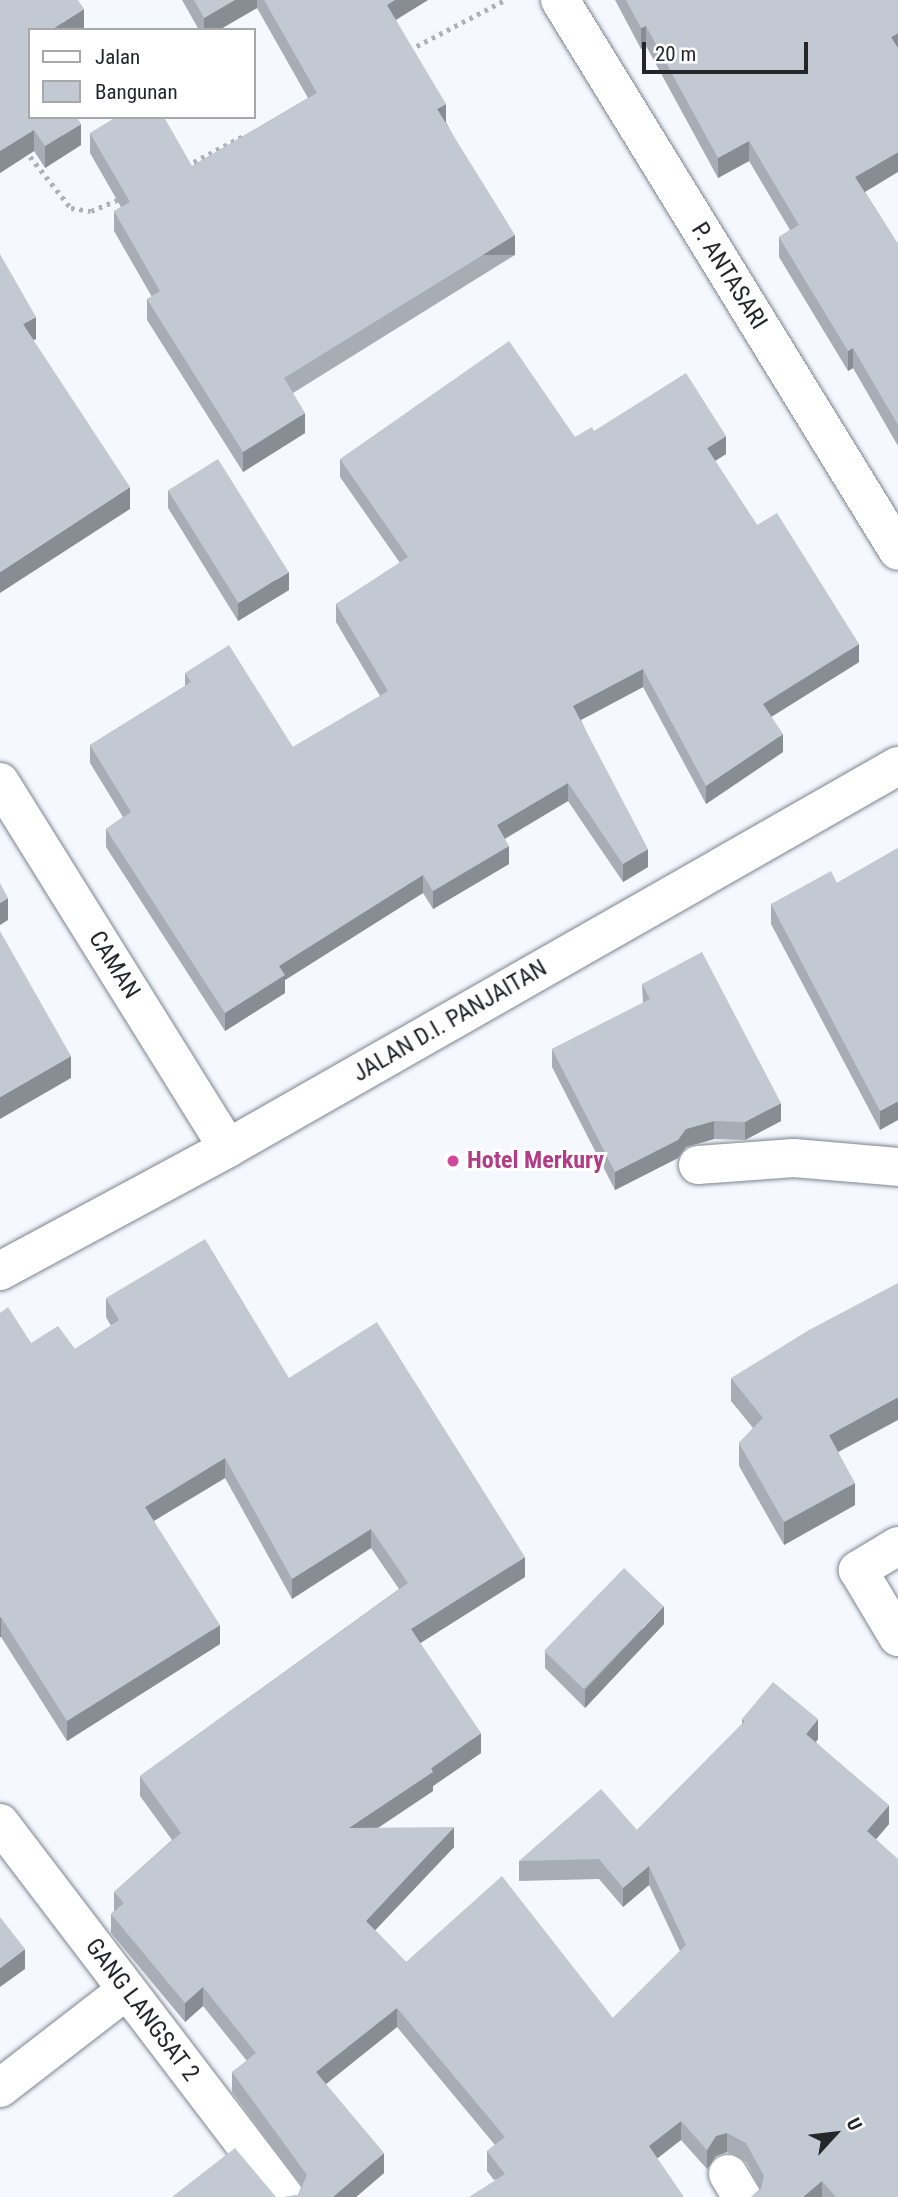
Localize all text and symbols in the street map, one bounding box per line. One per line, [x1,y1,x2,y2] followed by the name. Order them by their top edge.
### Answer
[28,28,256,119] legend
[646,28,812,72] scale bar
[655,42,696,66] text: 20 m
[95,45,140,69] text: Jalan
[95,80,178,104] text: Bangunan
[685,217,773,335] street label: P. ANTASARI
[82,926,146,1004] street label: CAMAN
[348,954,552,1088] street label: JALAN D.I. PANJAITAN
[467,1147,604,1175] place label: Hotel Merkury
[445,1153,461,1169] marker: Hotel Merkury
[79,1933,205,2087] street label: GANG LANGSAT 2
[800,2099,870,2169] north arrow
[841,2114,867,2134] text: U

